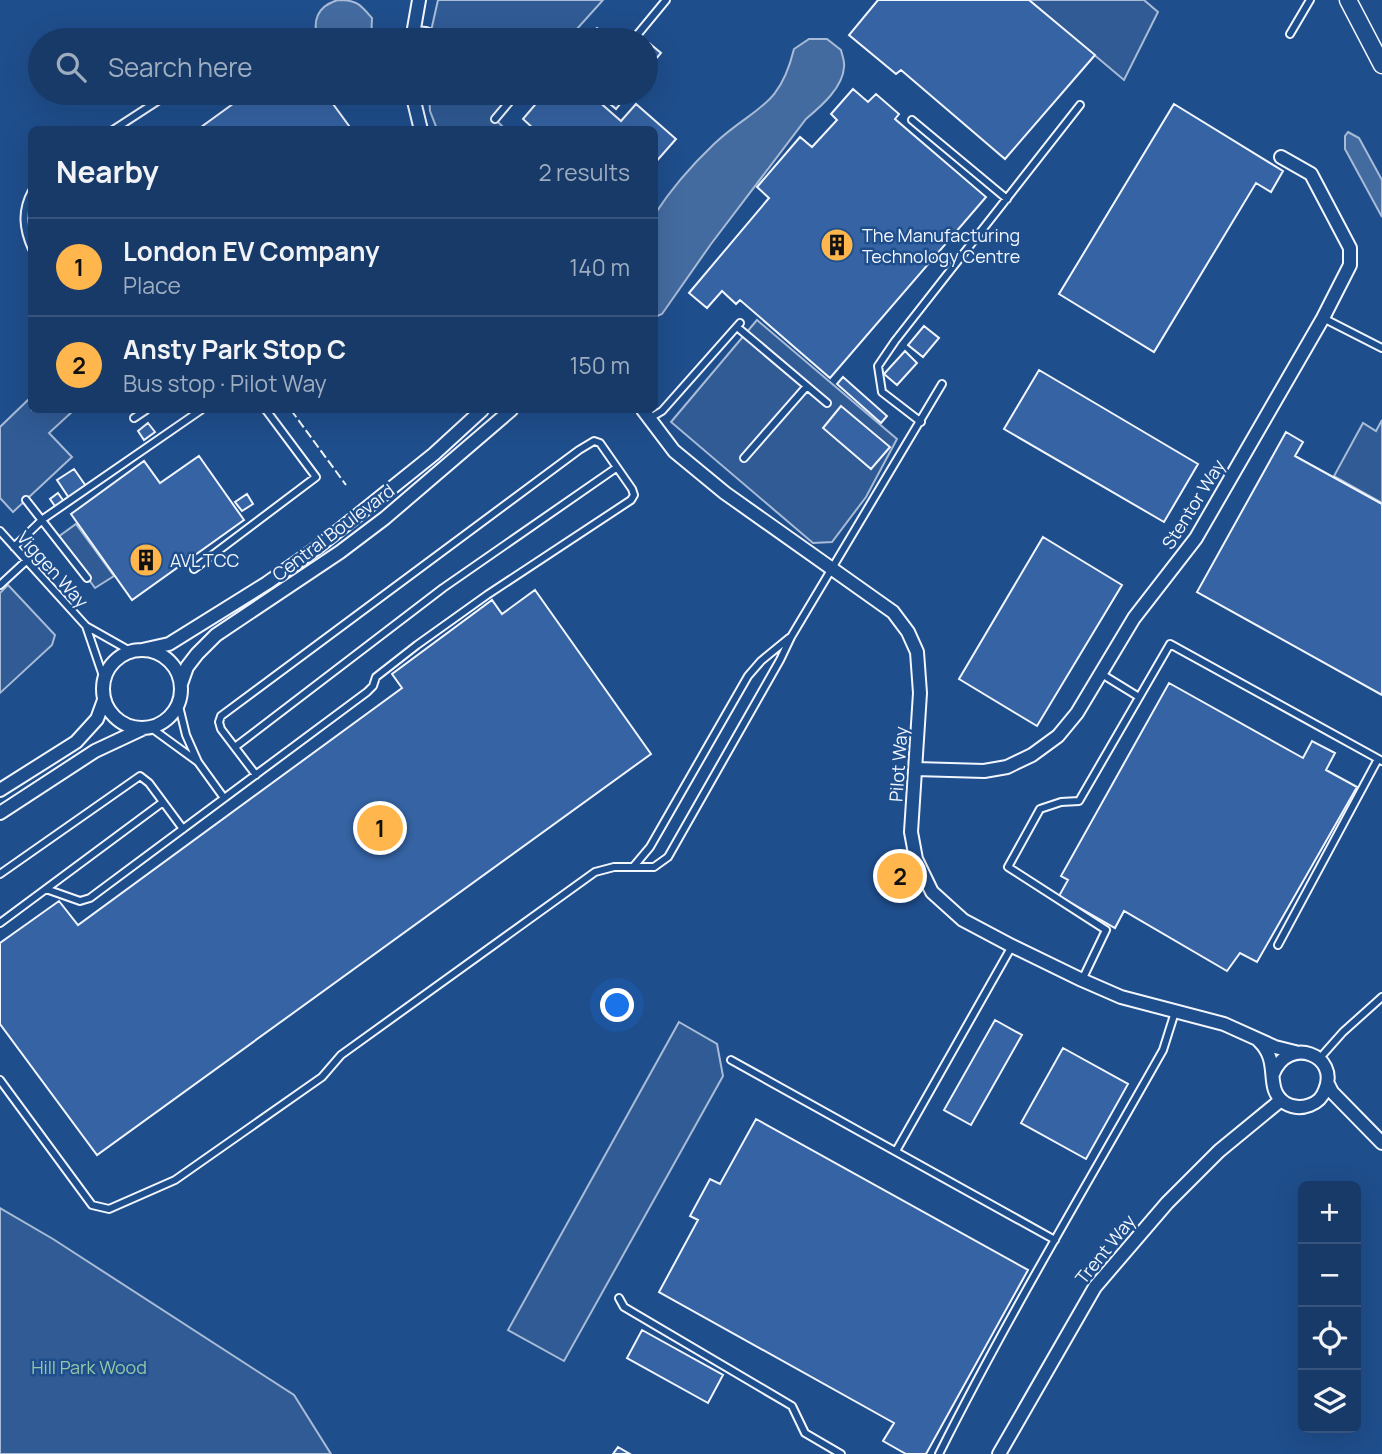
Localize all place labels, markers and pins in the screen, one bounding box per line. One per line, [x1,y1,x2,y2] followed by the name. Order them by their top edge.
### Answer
[862,223,1020,268] place label: The Manufacturing Technology Centre
[818,226,856,264] building icon: The Manufacturing Technology Centre
[127,541,165,579] building icon: AVL TCC
[170,548,240,572] place label: AVL TCC
[357,802,403,854] pin: 1
[877,850,923,902] pin: 2

